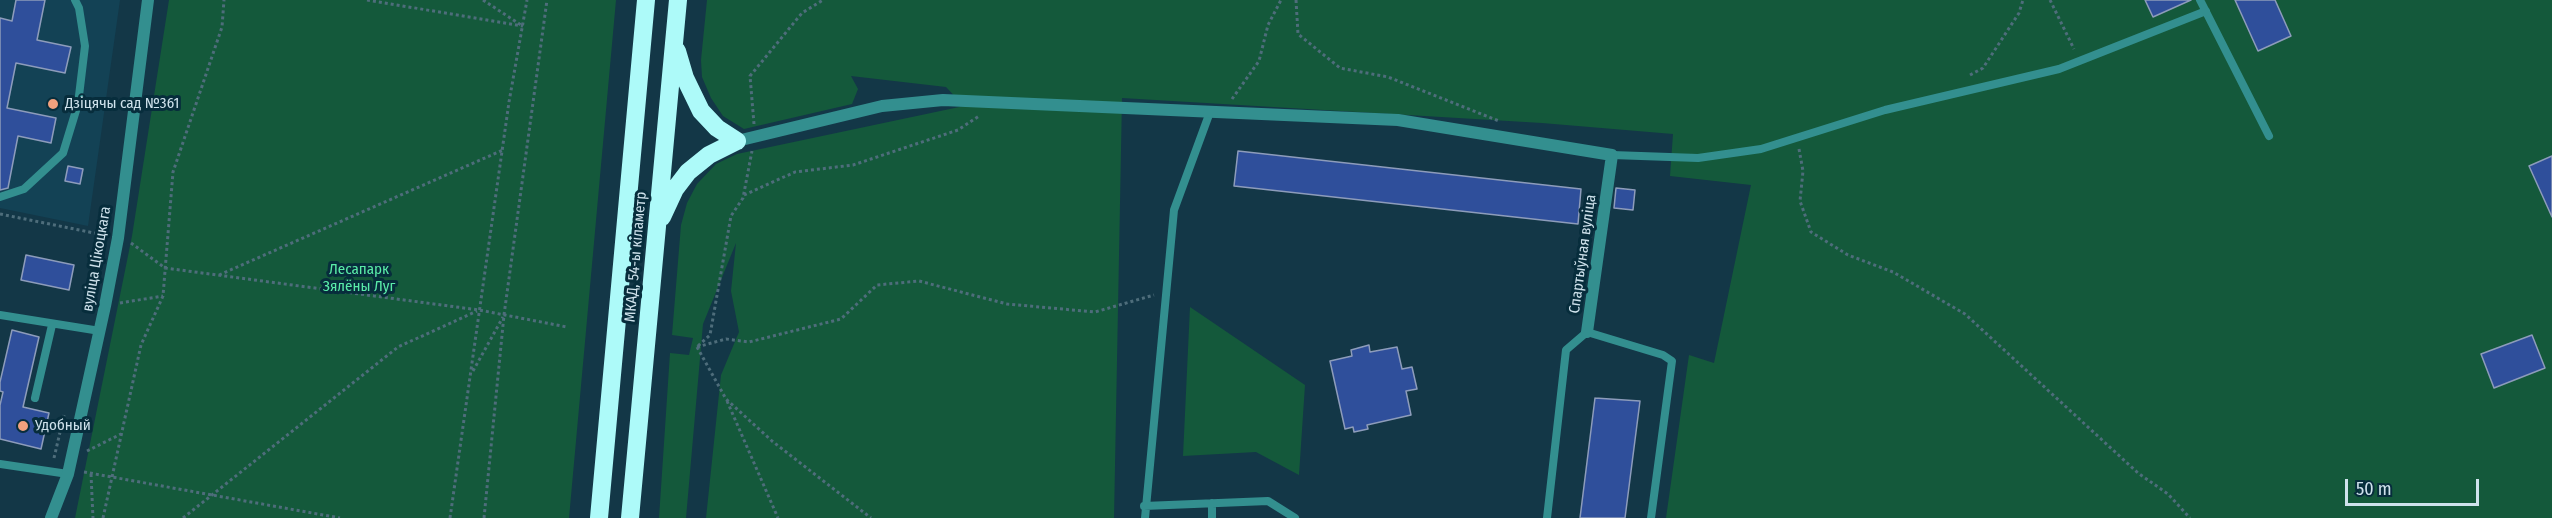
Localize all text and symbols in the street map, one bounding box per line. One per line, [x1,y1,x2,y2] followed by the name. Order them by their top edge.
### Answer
[65,95,179,113] place label: Дзіцячы сад №361
[46,97,60,111] marker: Дзіцячы сад №361
[621,191,651,323] street label: МКАД, 54-ы кіламетр
[1566,193,1600,315] street label: Спартыўная вуліца
[79,205,115,313] street label: вуліца Цікоцкага
[323,261,395,296] park label: Лесапарк Зялёны Луг
[35,417,91,435] place label: Удобный
[16,419,30,433] marker: Удобный
[2348,467,2482,505] scale bar
[2356,478,2392,500] text: 50 m

